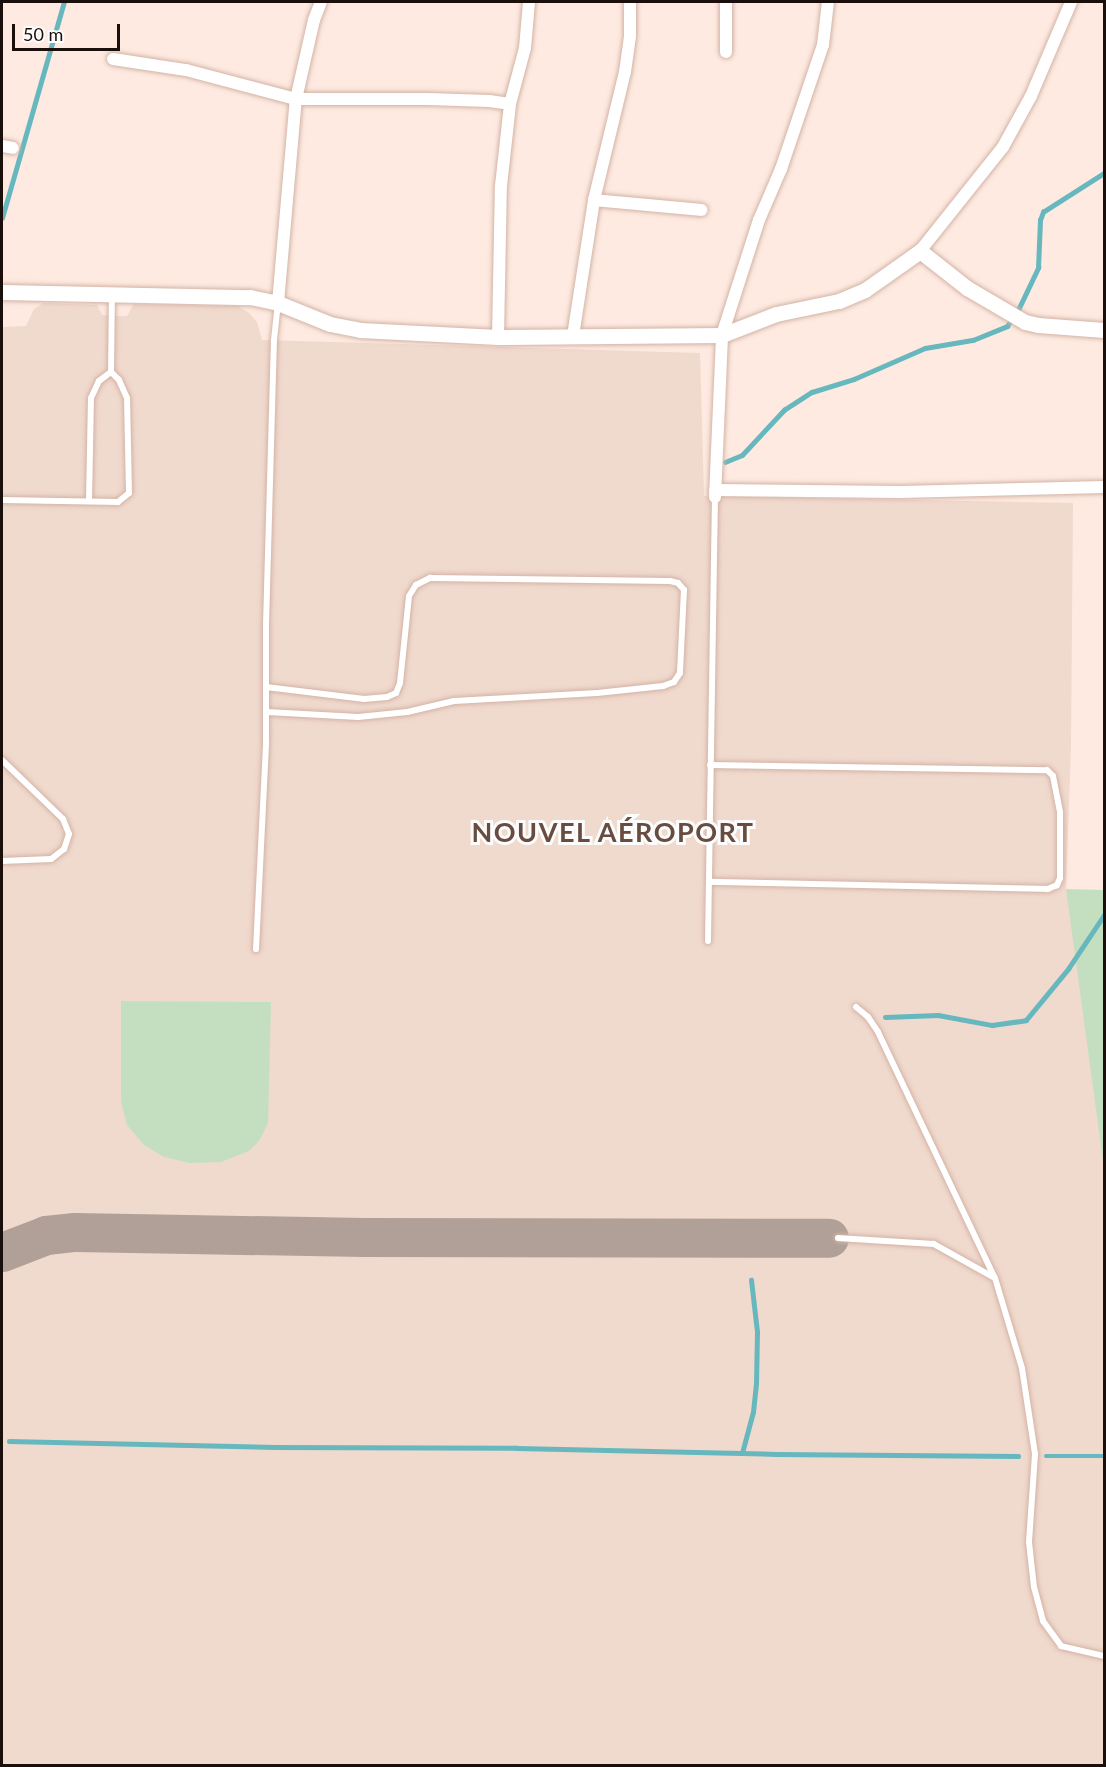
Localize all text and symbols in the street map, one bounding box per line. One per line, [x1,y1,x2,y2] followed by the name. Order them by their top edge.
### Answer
[15,12,123,50] scale bar
[23,23,63,45] text: 50 m
[471,816,755,848] district label: NOUVEL AÉROPORT

